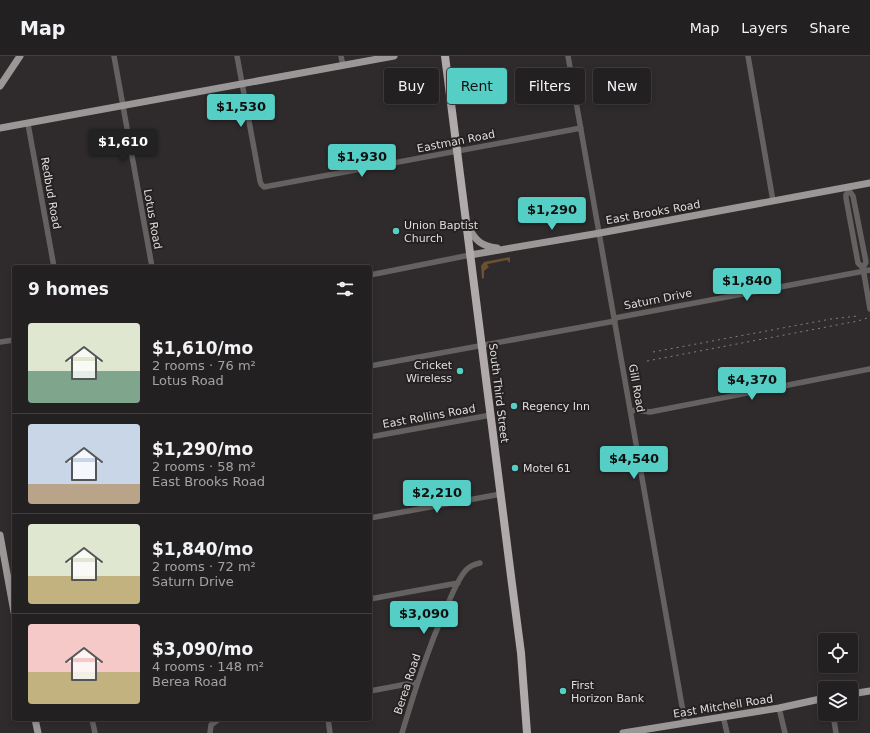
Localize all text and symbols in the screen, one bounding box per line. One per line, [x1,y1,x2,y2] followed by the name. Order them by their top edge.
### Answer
[20,17,65,39] text: Map
[690,20,719,36] text: Map
[741,20,788,36] text: Layers
[810,20,850,36] text: Share
[384,68,439,104] chip: Buy
[447,68,507,104] chip: Rent
[515,68,585,104] chip: Filters
[593,68,651,104] chip: New
[208,94,274,128] pin: $1,530
[216,99,266,114] text: $1,530
[416,128,496,155] street label: Eastman Road
[90,129,156,163] pin: $1,610
[98,134,148,149] text: $1,610
[329,144,395,178] pin: $1,930
[337,149,387,164] text: $1,930
[38,156,63,230] street label: Redbud Road
[141,188,164,250] street label: Lotus Road
[519,197,585,231] pin: $1,290
[605,198,701,227] street label: East Brooks Road
[527,202,577,217] text: $1,290
[404,219,479,245] place label: Union Baptist Church
[391,226,401,236] marker: Union Baptist Church
[714,268,780,302] pin: $1,840
[722,273,772,288] text: $1,840
[334,278,356,300] icon: filters
[28,279,109,299] text: 9 homes
[623,286,693,312] street label: Saturn Drive
[152,338,253,358] text: $1,610/mo
[60,339,108,387] icon: home
[486,342,511,444] street label: South Third Street
[152,358,256,373] text: 2 rooms · 76 m²
[406,359,453,385] place label: Cricket Wireless
[626,363,647,413] street label: Gill Road
[455,366,465,376] marker: Cricket Wireless
[719,367,785,401] pin: $4,370
[727,372,777,387] text: $4,370
[152,373,224,388] text: Lotus Road
[522,400,590,413] place label: Regency Inn
[509,401,519,411] marker: Regency Inn
[382,402,477,431] street label: East Rollins Road
[152,439,253,459] text: $1,290/mo
[60,440,108,488] icon: home
[601,446,667,480] pin: $4,540
[609,451,659,466] text: $4,540
[152,459,256,474] text: 2 rooms · 58 m²
[523,462,571,475] place label: Motel 61
[510,463,520,473] marker: Motel 61
[152,474,265,489] text: East Brooks Road
[404,480,470,514] pin: $2,210
[412,485,462,500] text: $2,210
[152,539,253,559] text: $1,840/mo
[60,540,108,588] icon: home
[152,559,256,574] text: 2 rooms · 72 m²
[152,574,234,589] text: Saturn Drive
[391,601,457,635] pin: $3,090
[399,606,449,621] text: $3,090
[818,633,858,721] map controls
[818,633,858,673] button: locate
[152,639,253,659] text: $3,090/mo
[60,640,108,688] icon: home
[392,652,423,716] street label: Berea Road
[152,659,264,674] text: 4 rooms · 148 m²
[152,674,227,689] text: Berea Road
[571,679,645,705] place label: First Horizon Bank
[818,681,858,721] button: layers
[558,686,568,696] marker: First Horizon Bank
[672,692,774,721] street label: East Mitchell Road

